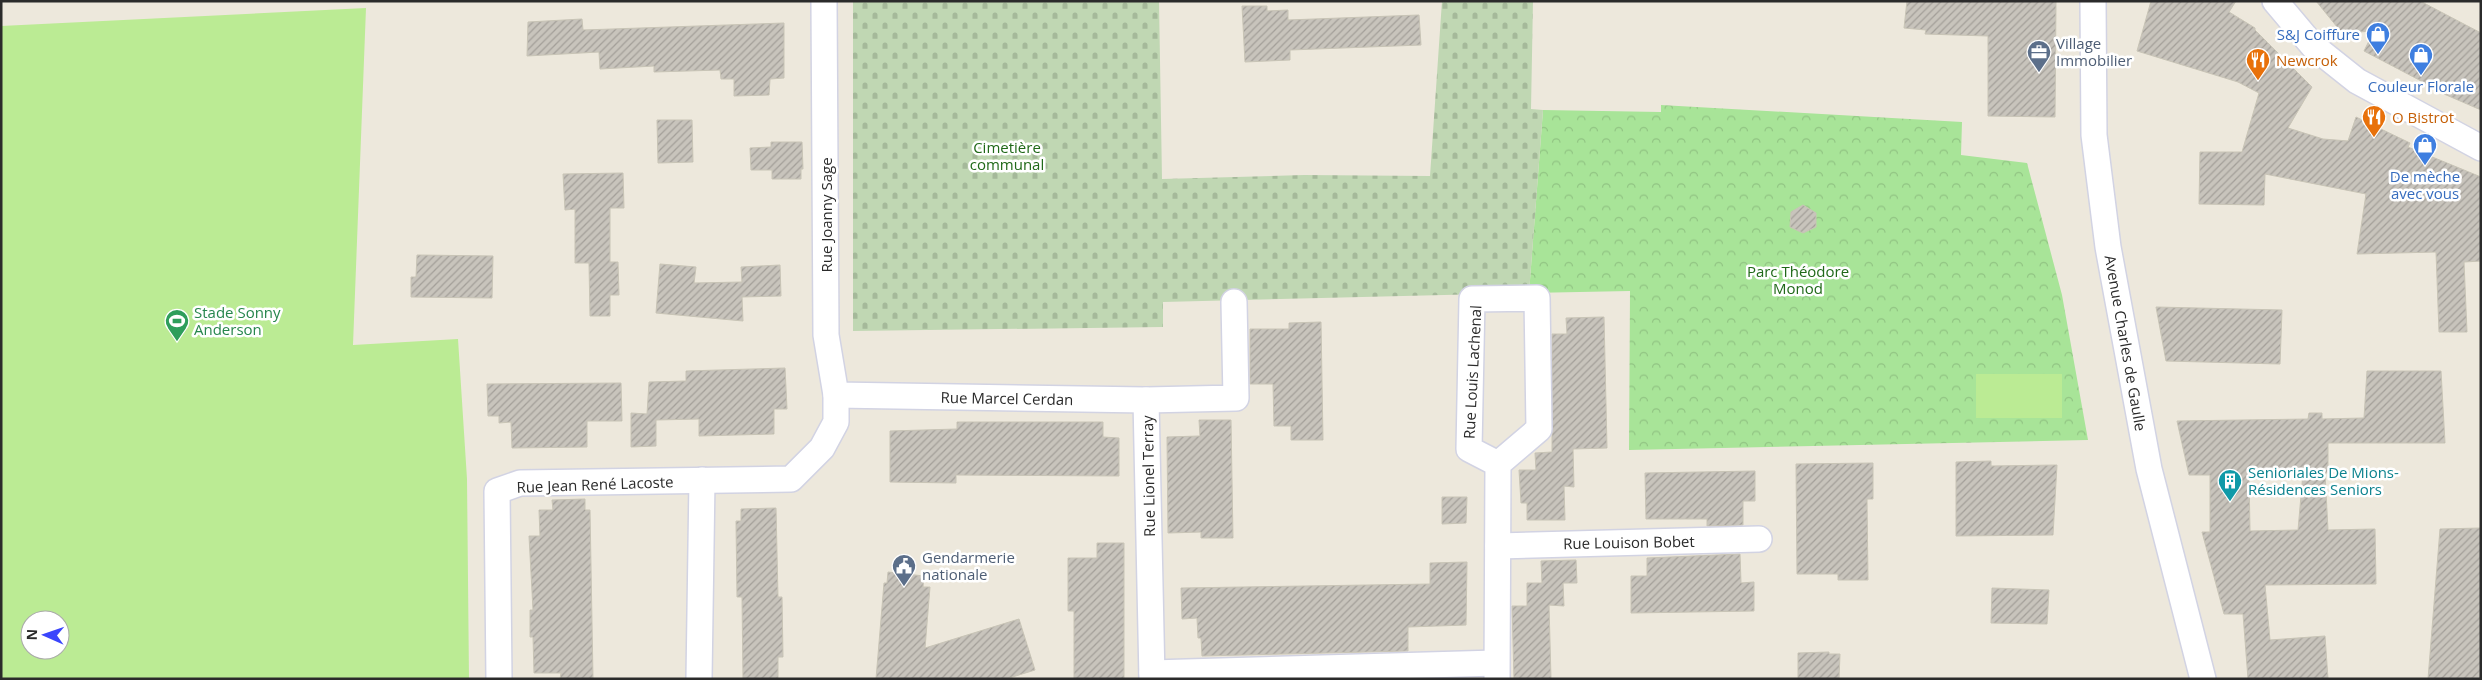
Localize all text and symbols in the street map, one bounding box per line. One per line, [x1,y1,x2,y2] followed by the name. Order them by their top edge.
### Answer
[2365,21,2391,55] shop icon: S&J Coiffure
[2277,24,2360,44] place label: S&J Coiffure
[2056,33,2132,70] place label: Village Immobilier
[2026,39,2052,73] office icon: Village Immobilier
[2408,42,2434,76] shop icon: Couleur Florale
[2245,47,2271,81] restaurant icon: Newcrok
[2276,50,2338,70] place label: Newcrok
[2368,76,2474,96] place label: Couleur Florale
[2361,104,2387,138] restaurant icon: O Bistrot
[2392,107,2454,127] place label: O Bistrot
[2412,132,2438,166] shop icon: De mèche avec vous
[970,137,1044,174] park label: Cimetière communal
[816,157,836,273] street label: Rue Joanny Sage
[2390,166,2460,203] place label: De mèche avec vous
[2101,253,2151,433] street label: Avenue Charles de Gaulle
[1747,261,1849,298] park label: Parc Théodore Monod
[194,302,281,339] place label: Stade Sonny Anderson
[1459,305,1485,439] street label: Rue Louis Lachenal
[164,308,190,342] sports icon: Stade Sonny Anderson
[940,387,1074,409] street label: Rue Marcel Cerdan
[1137,415,1159,537] street label: Rue Lionel Terray
[2248,462,2399,499] place label: Senioriales De Mions- Résidences Seniors
[2217,468,2243,502] building icon: Senioriales De Mions- Résidences Seniors
[516,471,674,497] street label: Rue Jean René Lacoste
[1563,531,1695,553] street label: Rue Louison Bobet
[922,547,1015,584] place label: Gendarmerie nationale
[891,553,917,587] public building icon: Gendarmerie nationale
[20,610,70,660] north arrow
[22,629,41,641] text: N

